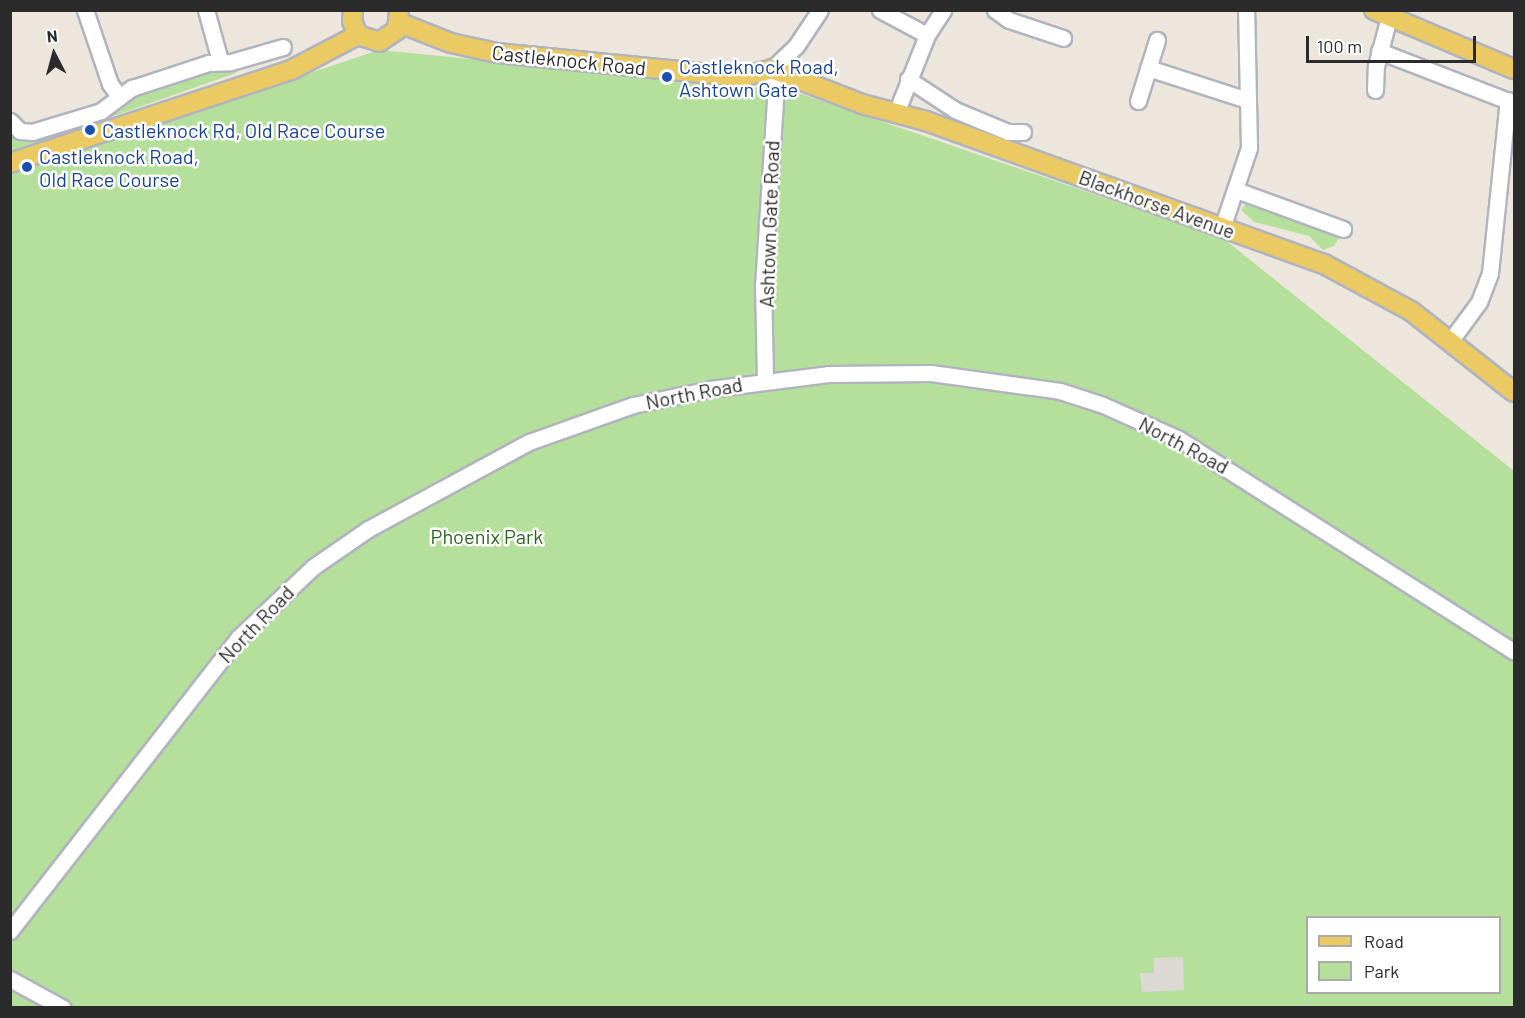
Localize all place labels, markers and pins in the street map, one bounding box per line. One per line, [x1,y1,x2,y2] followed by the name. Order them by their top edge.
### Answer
[679,54,839,101] place label: Castleknock Road, Ashtown Gate
[660,70,674,84] marker: Castleknock Road, Ashtown Gate
[102,118,385,142] place label: Castleknock Rd, Old Race Course
[83,123,97,137] marker: Castleknock Rd, Old Race Course
[39,144,199,191] place label: Castleknock Road, Old Race Course
[20,160,34,174] marker: Castleknock Road, Old Race Course

